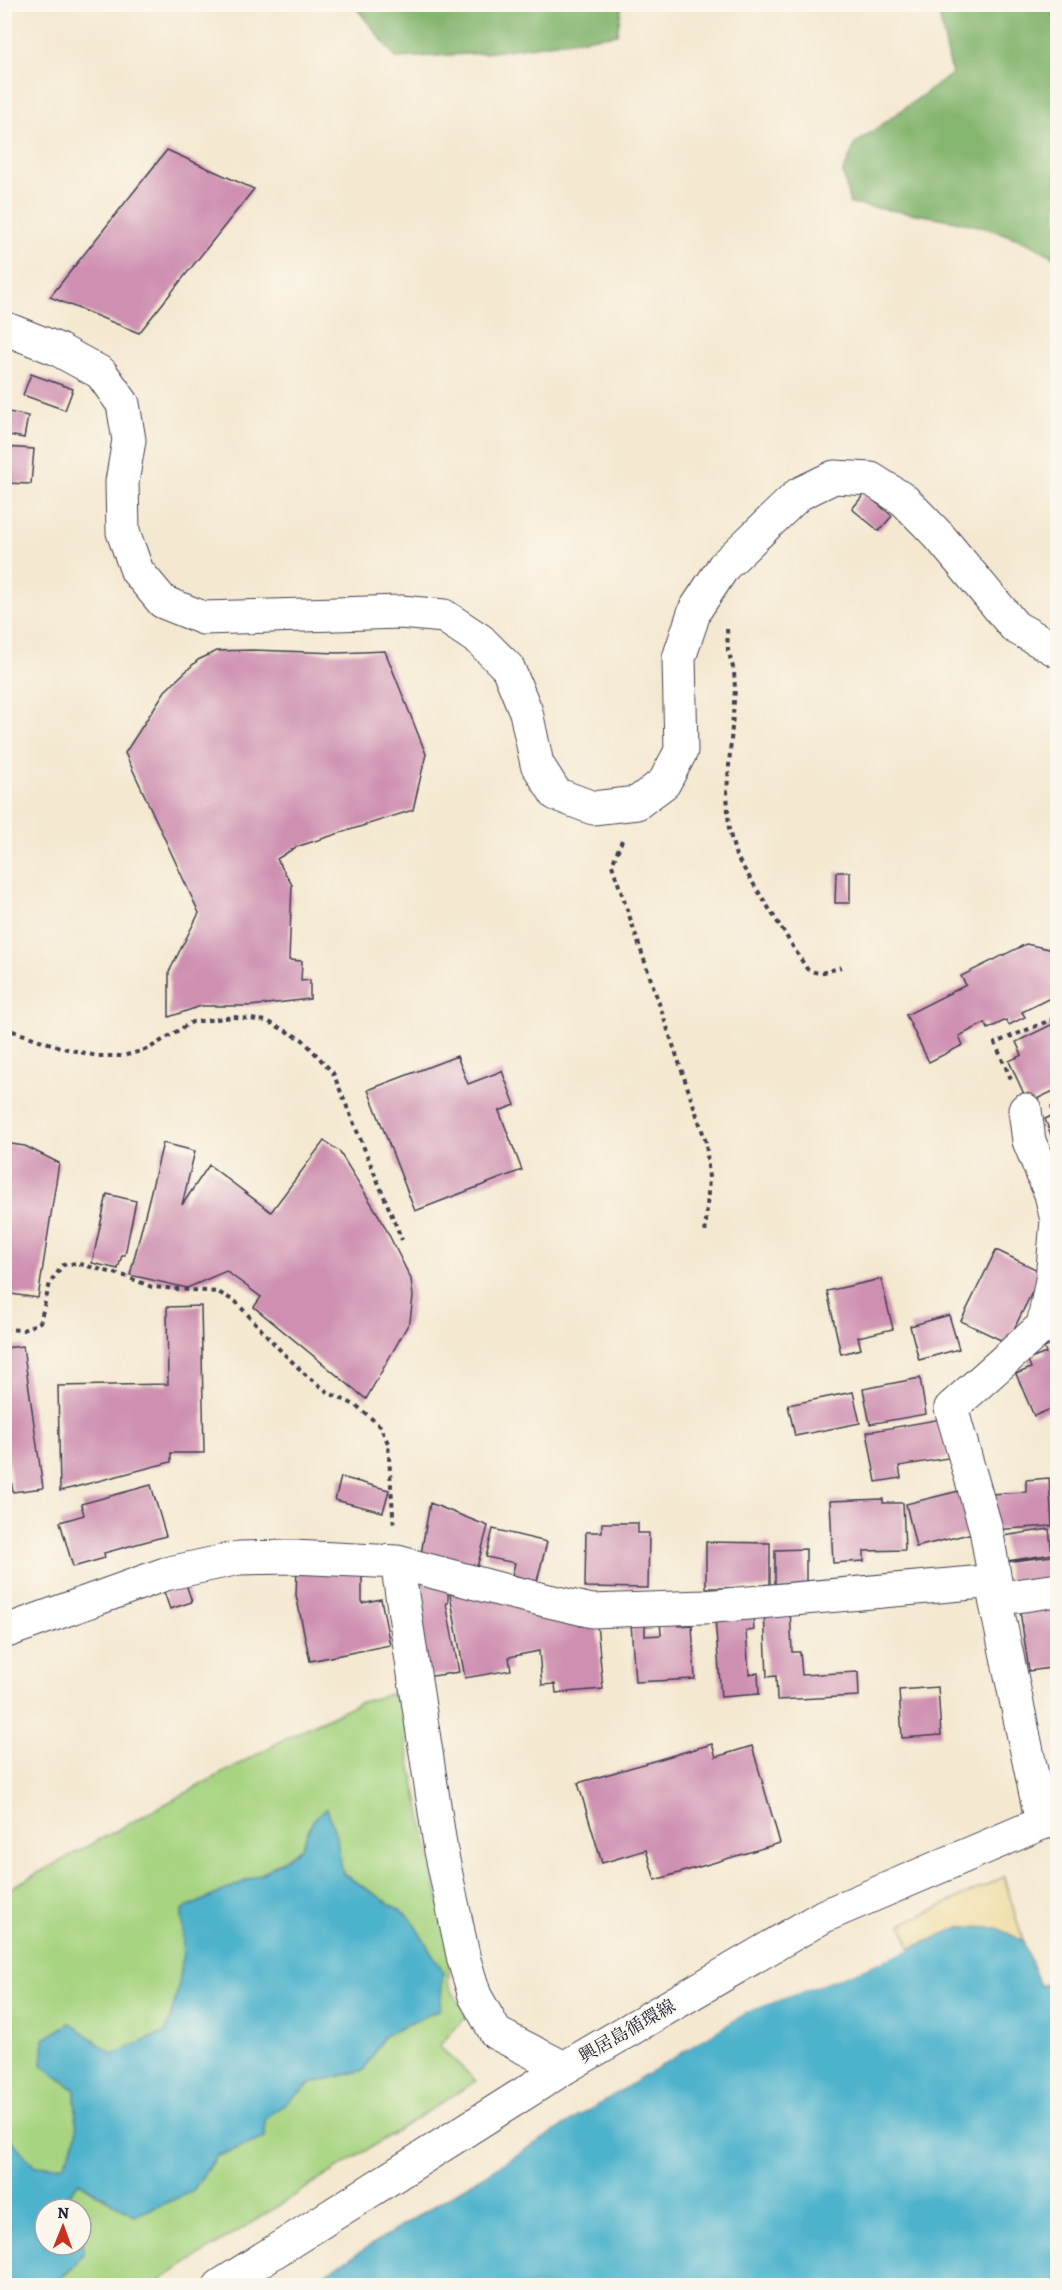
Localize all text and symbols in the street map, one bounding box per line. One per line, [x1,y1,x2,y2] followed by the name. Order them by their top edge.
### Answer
[574,1994,680,2068] street label: 興居島循環線
[33,2197,93,2257] north arrow
[57,2202,70,2224] text: N

